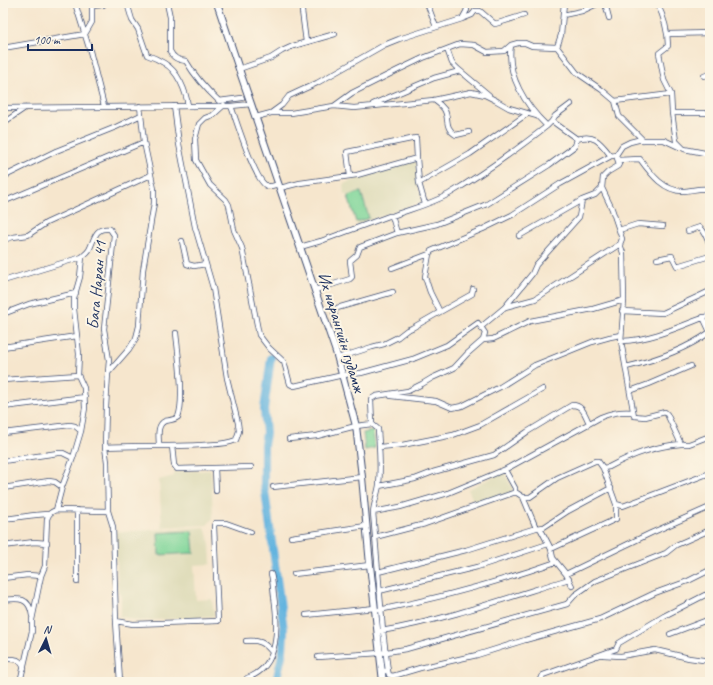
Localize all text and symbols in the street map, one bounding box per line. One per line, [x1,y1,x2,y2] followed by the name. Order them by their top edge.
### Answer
[28,26,92,52] scale bar
[34,32,61,48] text: 100 m
[82,239,111,330] street label: Бага Наран 41
[313,269,370,397] street label: Их нарангийн гудамж
[26,619,66,659] north arrow
[43,622,53,636] text: N

